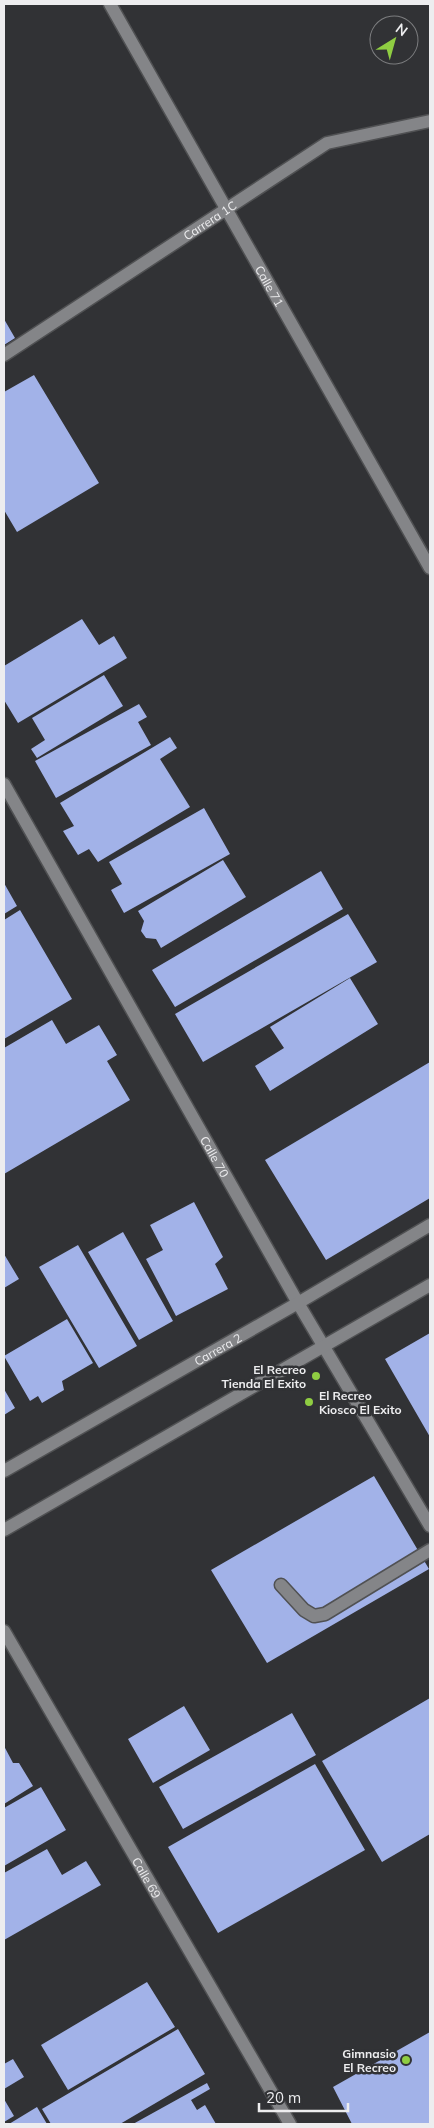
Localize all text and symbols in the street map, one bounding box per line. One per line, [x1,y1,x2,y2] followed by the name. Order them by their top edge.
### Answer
[369,15,419,65] north arrow
[392,19,411,40] text: N
[180,197,239,243] street label: Carrera 1C
[252,263,288,309] street label: Calle 71
[197,1133,233,1180] street label: Calle 70
[191,1329,244,1368] street label: Carrera 2
[221,1362,306,1391] place label: El Recreo Tienda El Exito
[310,1370,322,1382] marker: El Recreo Tienda El Exito
[319,1388,402,1417] place label: El Recreo Kiosco El Exito
[303,1396,315,1408] marker: El Recreo Kiosco El Exito
[129,1854,165,1901] street label: Calle 69
[342,2046,396,2075] place label: Gimnasio El Recreo
[400,2054,412,2066] marker: Gimnasio El Recreo
[259,2080,348,2112] scale bar
[266,2088,301,2107] text: 20 m

